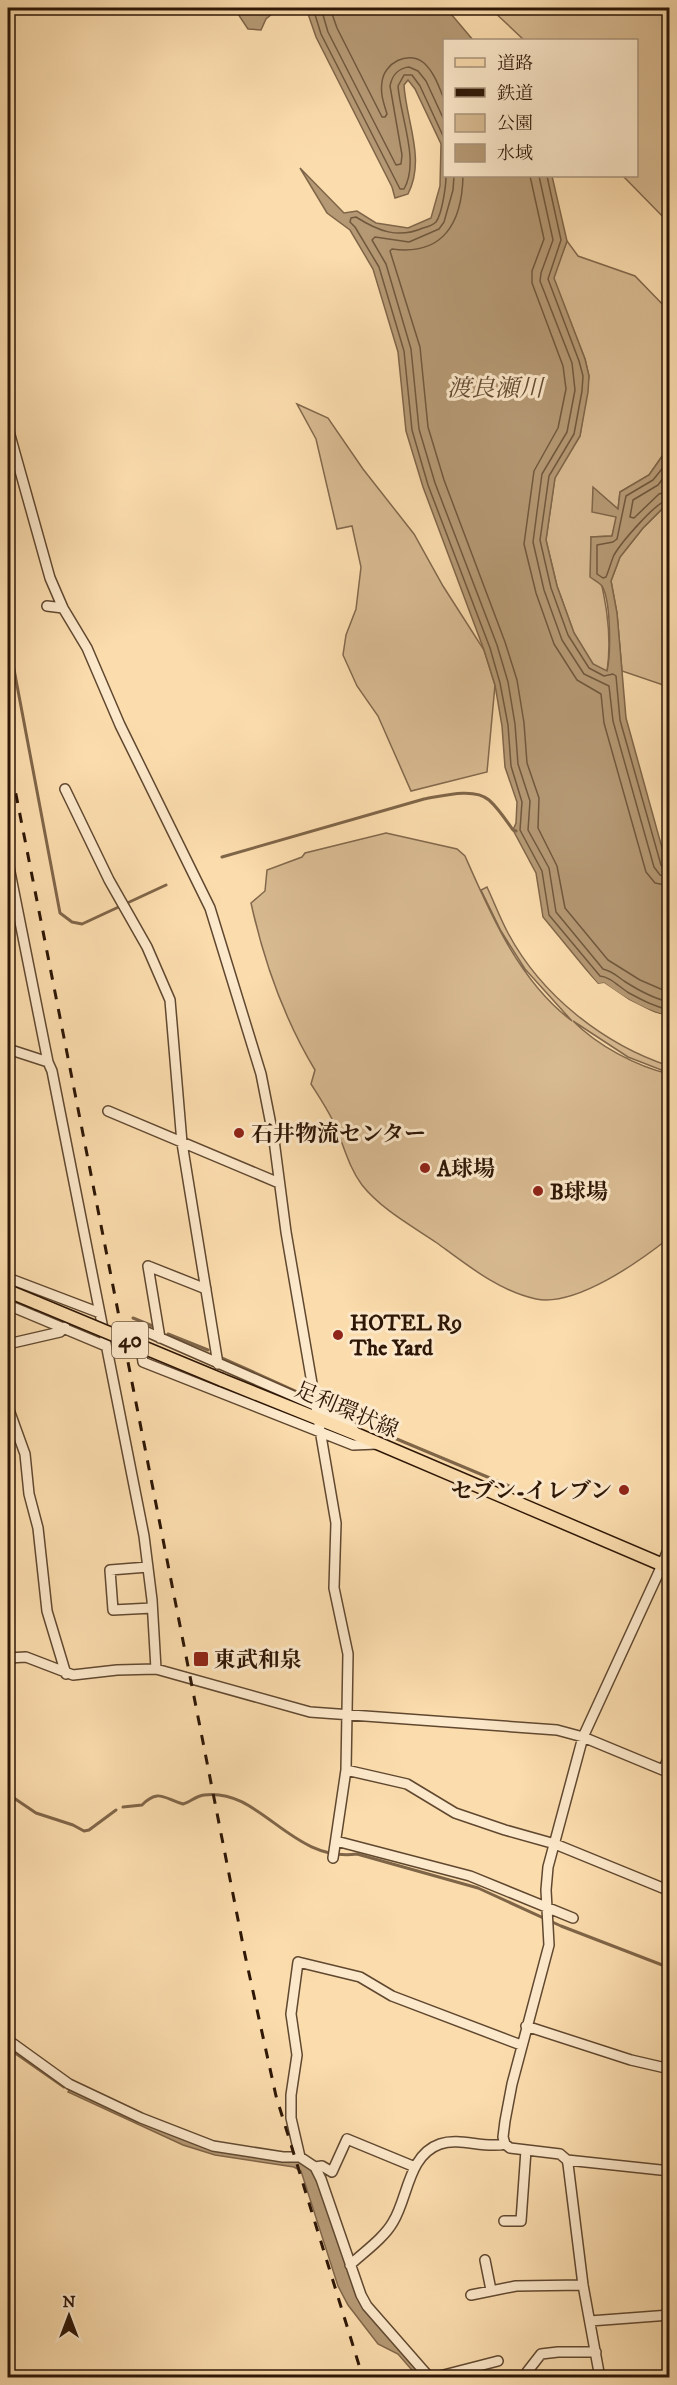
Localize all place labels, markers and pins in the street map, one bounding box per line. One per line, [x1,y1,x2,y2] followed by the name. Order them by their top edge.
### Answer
[251,1121,426,1148] place label: 石井物流センター
[232,1126,246,1140] marker: 石井物流センター
[436,1156,495,1183] place label: A球場
[418,1161,432,1175] marker: A球場
[550,1179,608,1206] place label: B球場
[531,1184,545,1198] marker: B球場
[349,1310,462,1362] place label: HOTEL R9 The Yard
[331,1328,345,1342] marker: HOTEL R9 The Yard
[451,1478,612,1505] place label: セブン-イレブン
[617,1483,631,1497] marker: セブン-イレブン
[214,1647,302,1674] place label: 東武和泉
[192,1650,210,1668] marker: 東武和泉

